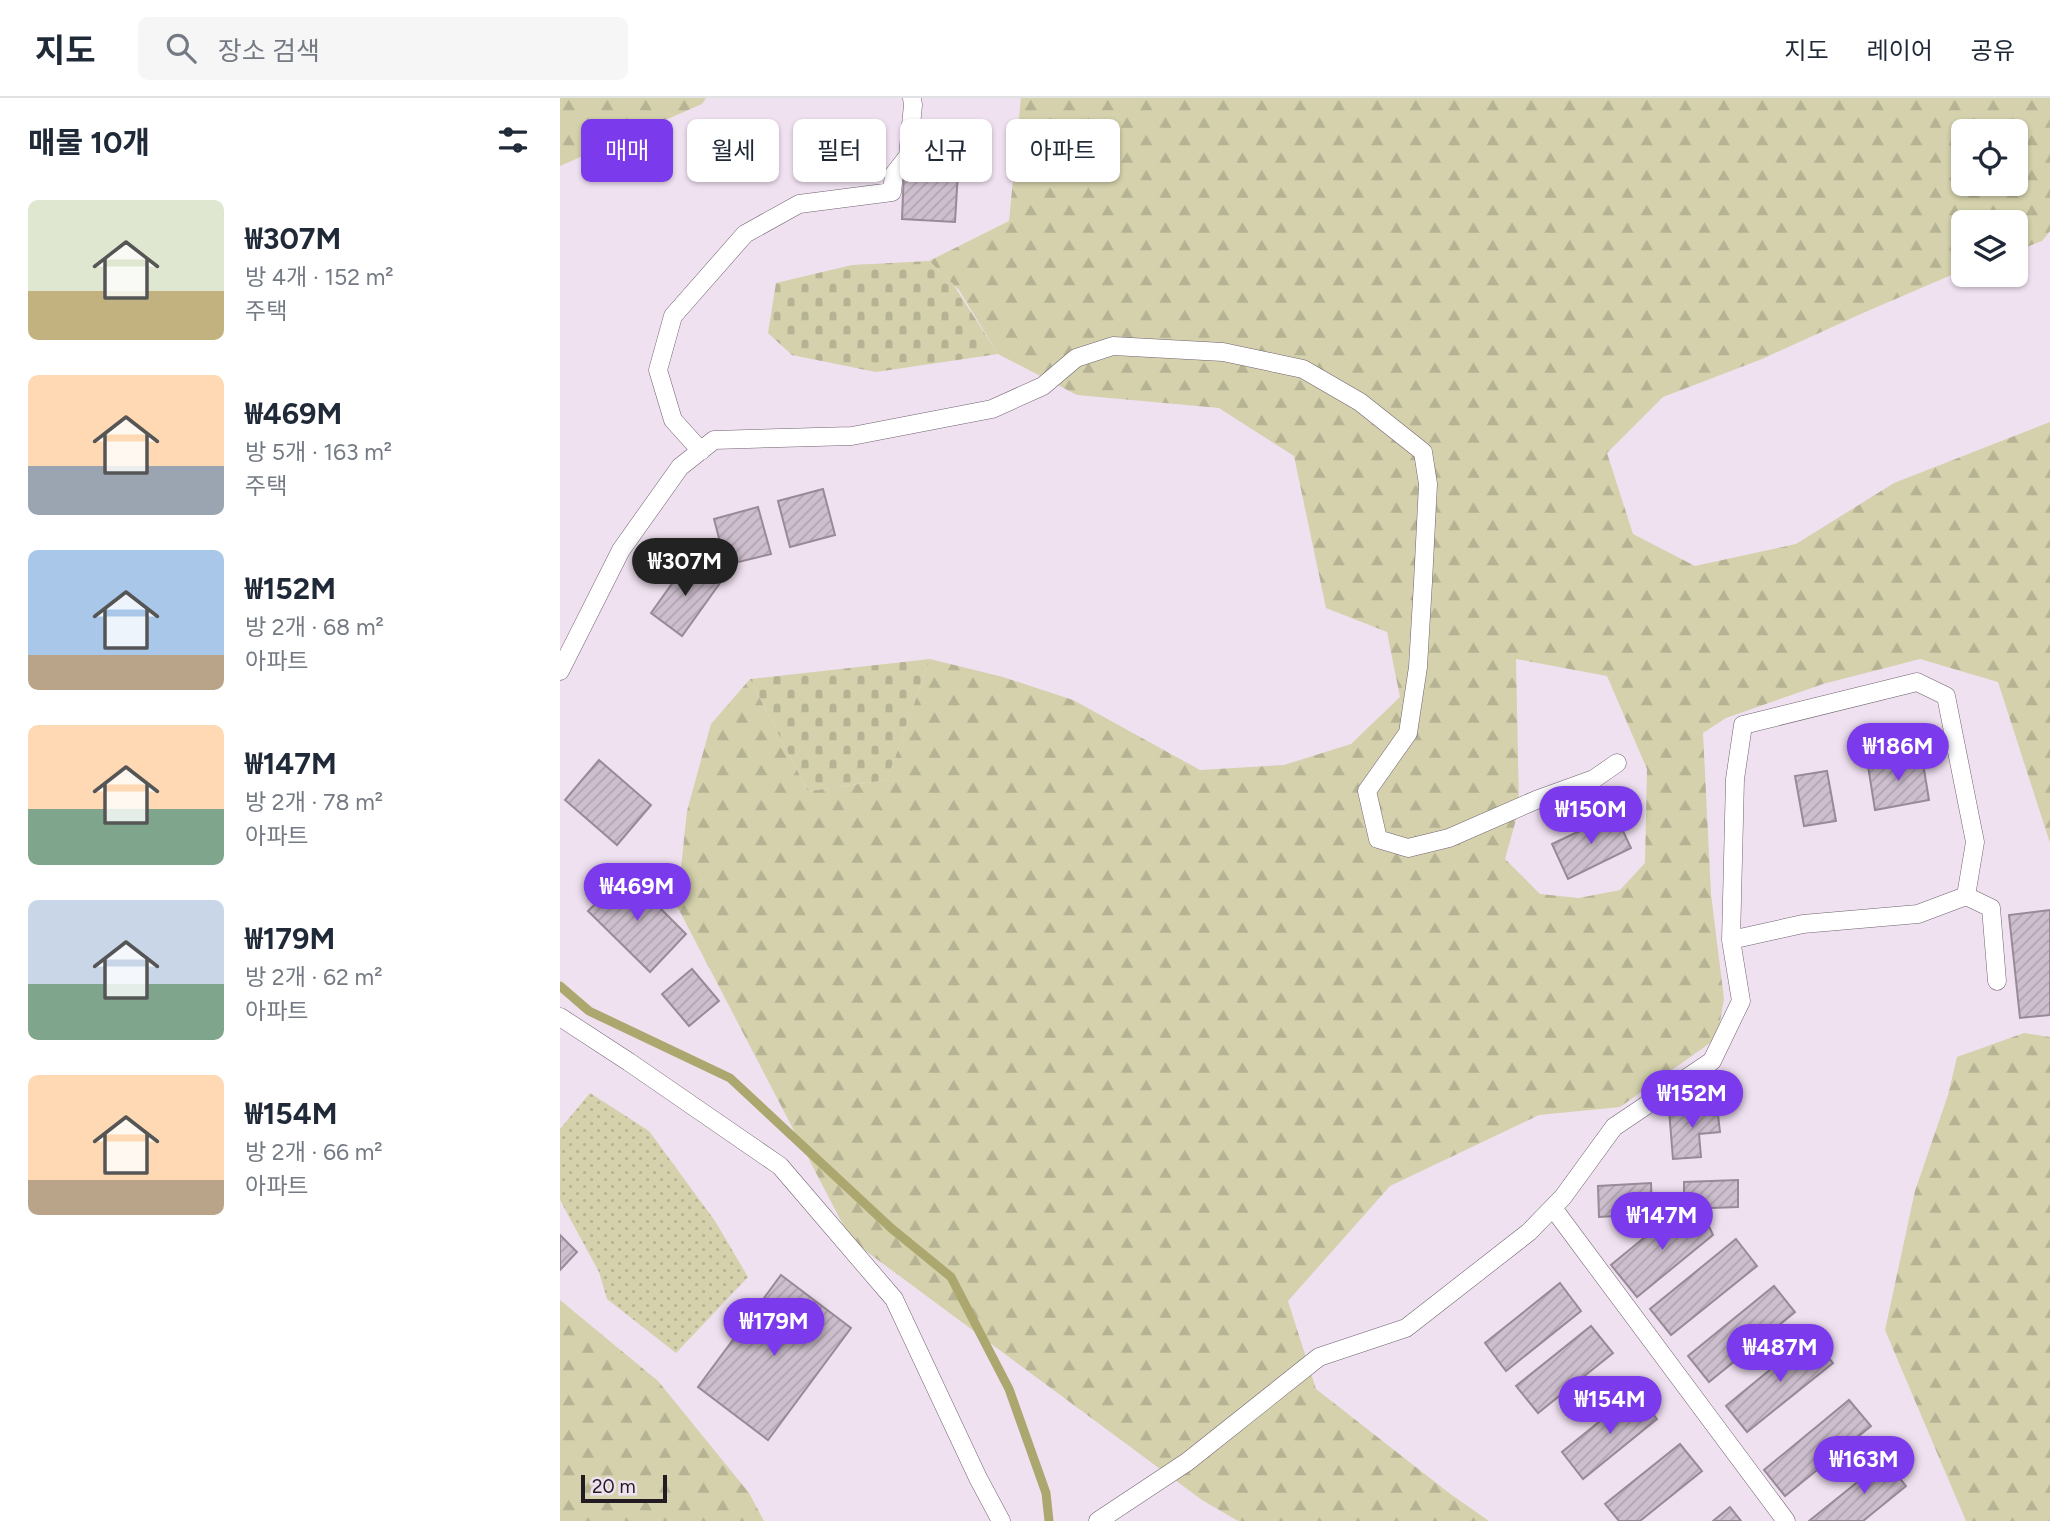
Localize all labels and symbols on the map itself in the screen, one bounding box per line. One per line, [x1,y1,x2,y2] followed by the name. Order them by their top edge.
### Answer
[636,538,734,598] pin: ₩307M
[1849,724,1947,783] pin: ₩186M
[1542,786,1640,846] pin: ₩150M
[588,864,686,923] pin: ₩469M
[1643,1070,1741,1130] pin: ₩152M
[1613,1192,1711,1252] pin: ₩147M
[725,1298,823,1358] pin: ₩179M
[1731,1324,1829,1384] pin: ₩487M
[1561,1376,1659,1436] pin: ₩154M
[1815,1436,1913,1496] pin: ₩163M
[581,1472,667,1504] scale bar

